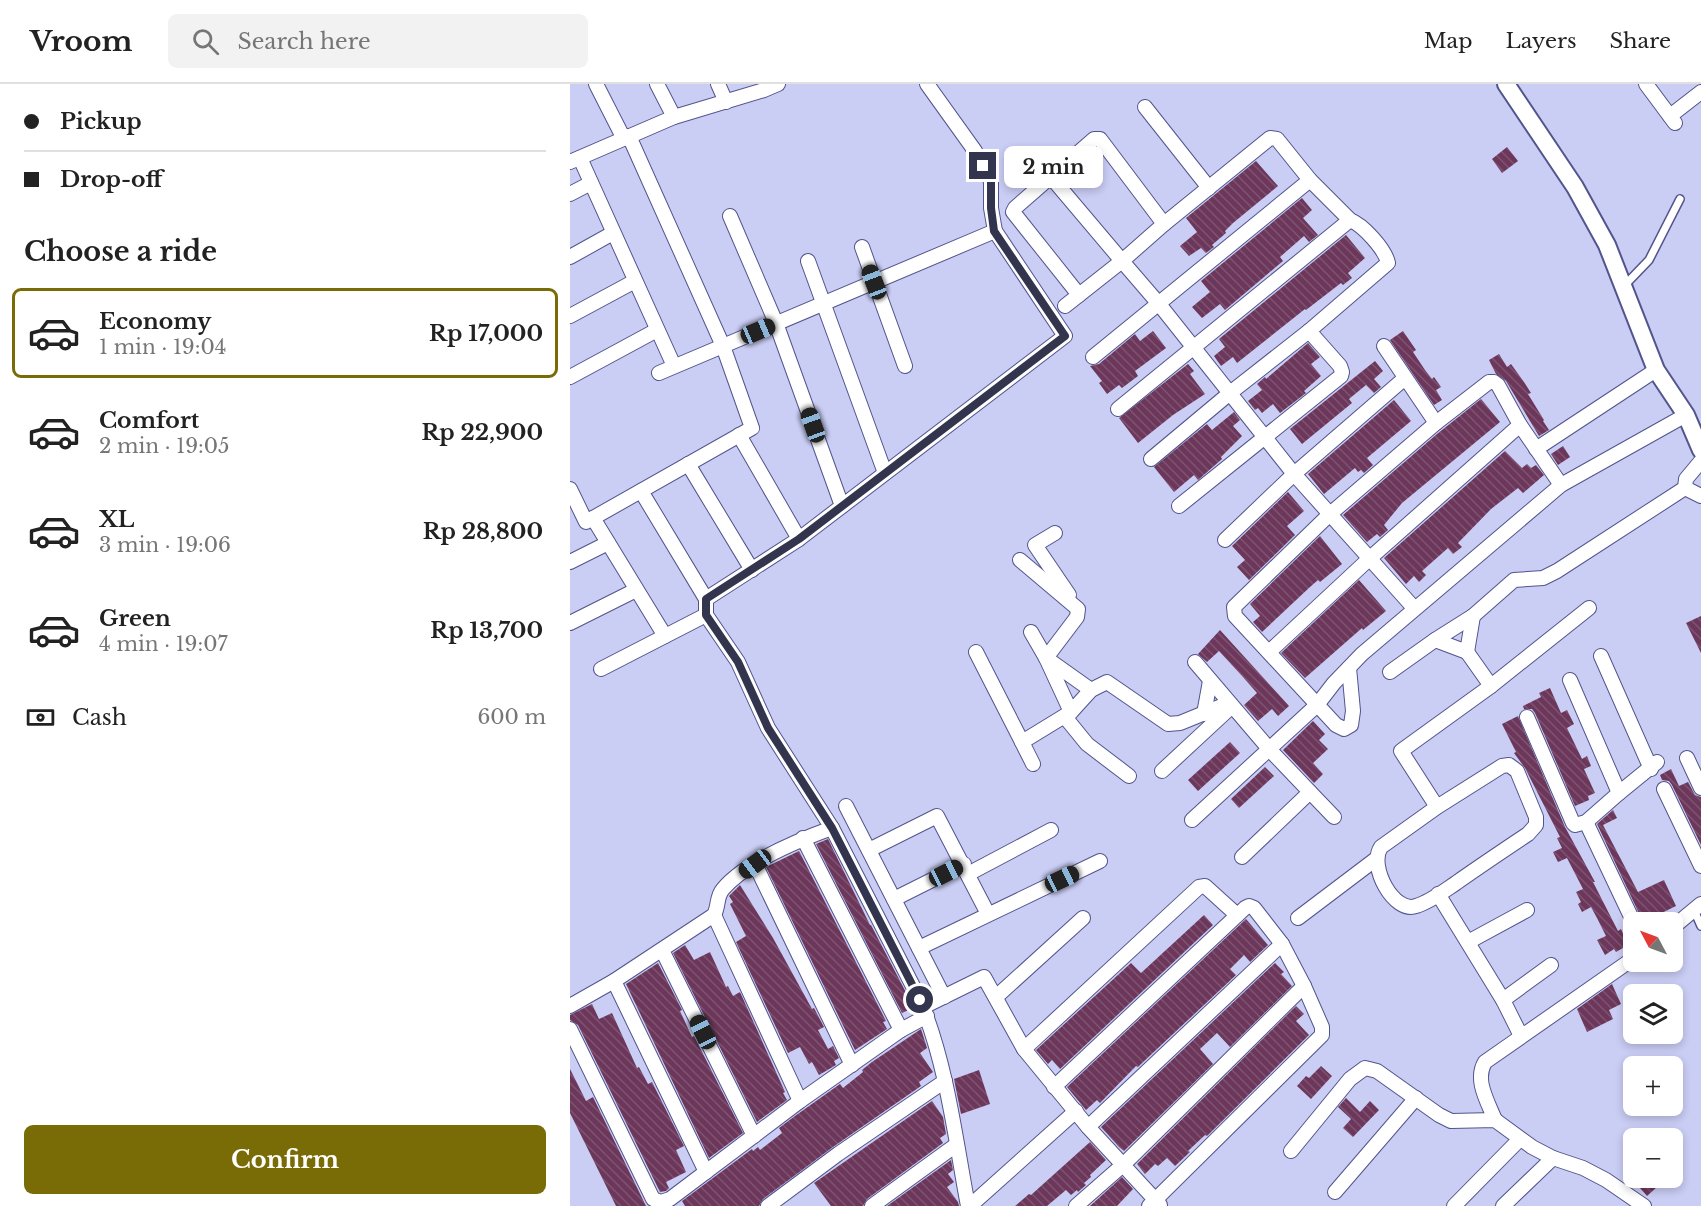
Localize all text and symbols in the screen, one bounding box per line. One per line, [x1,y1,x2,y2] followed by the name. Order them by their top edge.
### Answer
[168,14,588,68] search box
[30,24,132,59] text: Vroom
[189,25,222,58] icon: search
[237,28,371,55] text: Search here
[1424,28,1473,54] text: Map
[1506,28,1577,54] text: Layers
[1610,28,1671,54] text: Share
[60,108,142,135] text: Pickup
[1004,145,1103,187] callout: 2 min
[969,152,996,179] route end
[1022,155,1085,179] text: 2 min
[60,166,162,193] text: Drop-off
[24,235,217,268] text: Choose a ride
[859,262,889,302] car
[27,306,81,360] icon: car
[99,308,211,335] text: Economy
[738,316,778,346] car
[429,320,543,347] text: Rp 17,000
[99,335,226,359] text: 1 min · 19:04
[27,405,81,459] icon: car
[798,405,828,445] car
[99,407,199,434] text: Comfort
[421,419,543,446] text: Rp 22,900
[99,434,229,458] text: 2 min · 19:05
[27,504,81,558] icon: car
[99,506,134,533] text: XL
[423,518,543,545] text: Rp 28,800
[99,533,231,557] text: 3 min · 19:06
[27,603,81,657] icon: car
[99,605,171,632] text: Green
[430,617,543,644] text: Rp 13,700
[99,632,227,656] text: 4 min · 19:07
[24,701,57,734] icon: cash
[72,704,127,731] text: Cash
[477,705,546,729] text: 600 m
[735,846,775,882] car
[926,857,966,889] car
[1042,863,1082,895] car
[1623,912,1683,972] north arrow
[1623,912,1683,1188] map controls
[1623,984,1683,1044] button: layers
[906,986,933,1013] route start
[687,1012,719,1052] car
[1623,1056,1683,1116] button: +
[24,1125,546,1194] button: Confirm
[1623,1128,1683,1188] button: −

